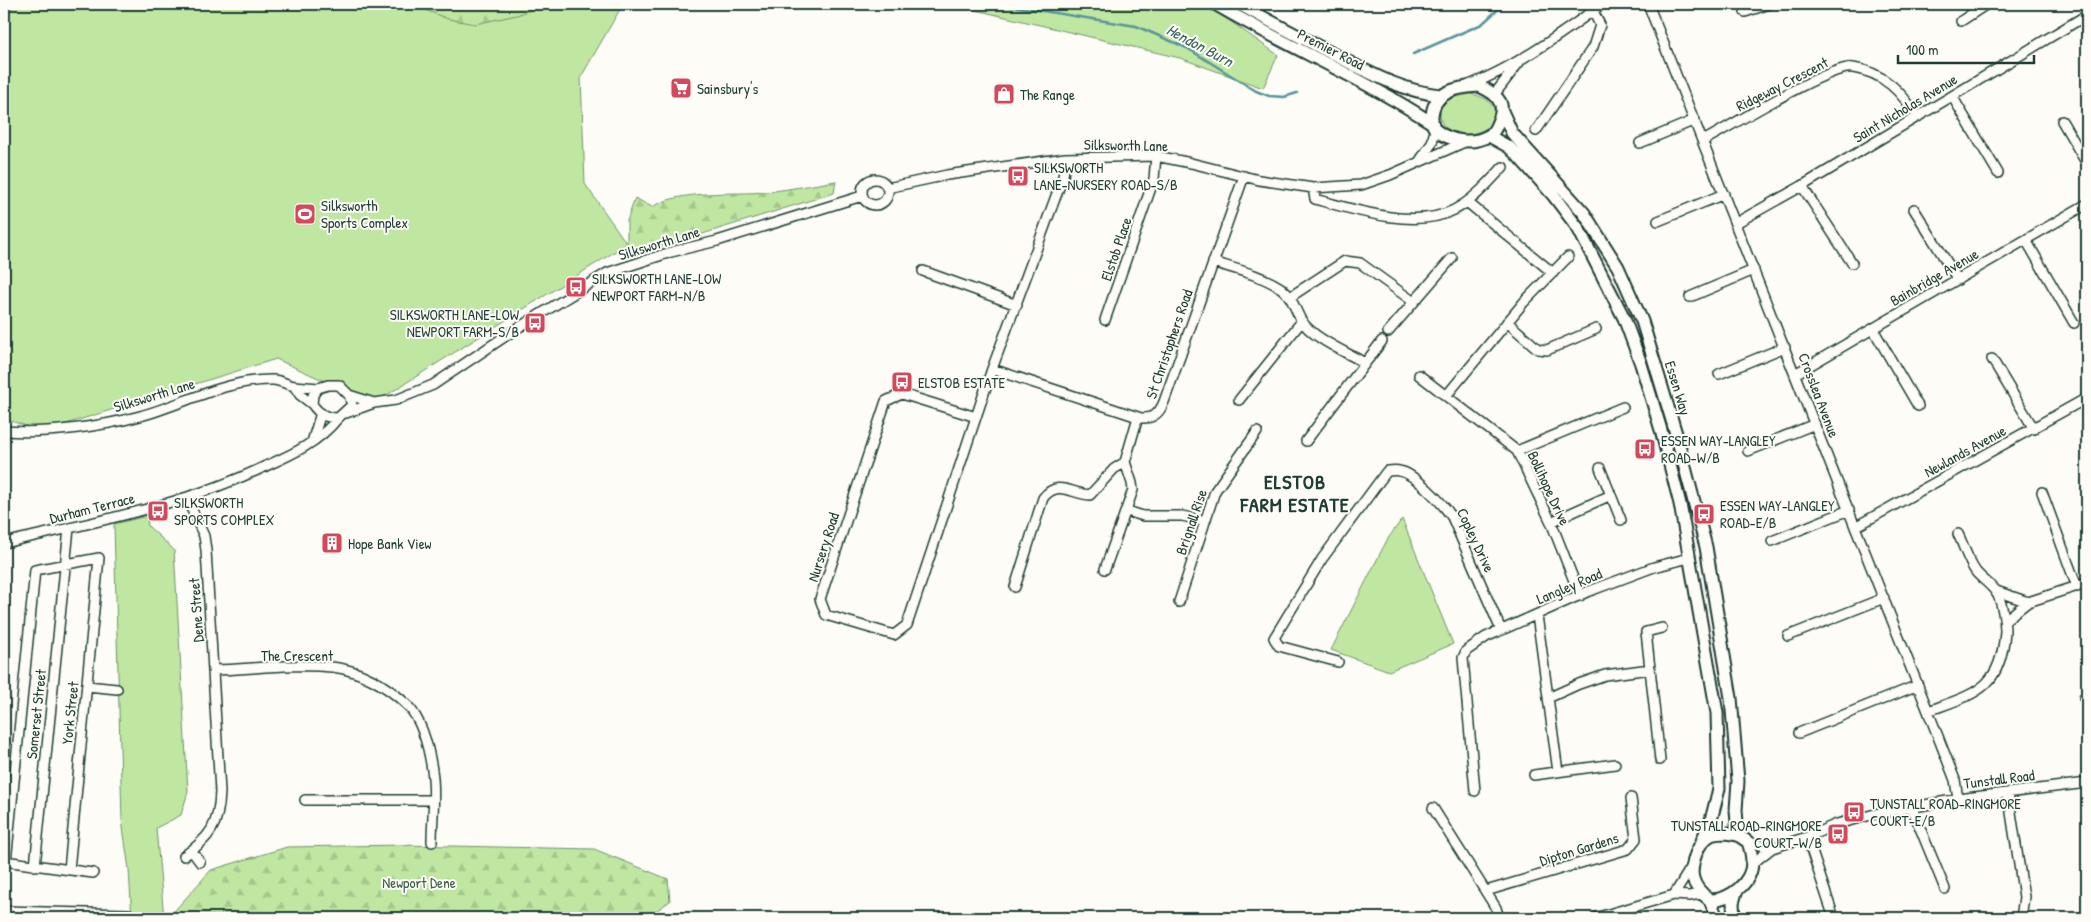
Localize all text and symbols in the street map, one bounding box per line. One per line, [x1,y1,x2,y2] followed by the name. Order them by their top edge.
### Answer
[1163,18,1239,73] water label: Hendon Burn
[1294,23,1368,75] street label: Premier Road
[1898,32,2035,64] scale bar
[1906,39,1939,60] text: 100 m
[1732,51,1832,116] street label: Ridgeway Crescent
[1849,69,1961,147] street label: Saint Nicholas Avenue
[669,76,693,100] supermarket icon: Sainsbury's
[697,78,758,99] place label: Sainsbury's
[992,82,1016,106] shop icon: The Range
[1020,84,1075,105] place label: The Range
[1084,134,1168,156] street label: Silksworth Lane
[1034,157,1178,195] place label: SILKSWORTH LANE-NURSERY ROAD-S/B
[1006,164,1030,188] bus stop icon: SILKSWORTH LANE-NURSERY ROAD-S/B
[321,195,408,233] place label: Silksworth Sports Complex
[293,202,317,226] sports icon: Silksworth Sports Complex
[1095,214,1137,284] street label: Elstob Place
[616,221,702,265] street label: Silksworth Lane
[1886,243,1982,311] street label: Bainbridge Avenue
[592,268,722,306] place label: SILKSWORTH LANE-LOW NEWPORT FARM-N/B
[564,275,588,299] bus stop icon: SILKSWORTH LANE-LOW NEWPORT FARM-N/B
[1140,286,1198,402] street label: St Christophers Road
[390,304,520,342] place label: SILKSWORTH LANE-LOW NEWPORT FARM-S/B
[523,311,547,335] bus stop icon: SILKSWORTH LANE-LOW NEWPORT FARM-S/B
[1793,350,1845,440] street label: Crosslea Avenue
[1660,358,1696,418] street label: Essen Way
[890,370,914,394] bus stop icon: ELSTOB ESTATE
[918,372,1005,393] place label: ELSTOB ESTATE
[111,373,197,417] street label: Silksworth Lane
[1920,420,2010,482] street label: Newlands Avenue
[1661,430,1776,468] place label: ESSEN WAY-LANGLEY ROAD-W/B
[1633,437,1657,461] bus stop icon: ESSEN WAY-LANGLEY ROAD-W/B
[1523,447,1575,529] street label: Bollihope Drive
[1239,468,1350,518] district label: ELSTOB FARM ESTATE
[1170,486,1212,558] street label: Brignall Rise
[47,487,137,529] street label: Durham Terrace
[174,492,275,530] place label: SILKSWORTH SPORTS COMPLEX
[1720,495,1835,533] place label: ESSEN WAY-LANGLEY ROAD-E/B
[146,499,170,523] bus stop icon: SILKSWORTH SPORTS COMPLEX
[1692,502,1716,526] bus stop icon: ESSEN WAY-LANGLEY ROAD-E/B
[1452,504,1500,576] street label: Copley Drive
[802,510,844,584] street label: Nursery Road
[320,531,344,555] building icon: Hope Bank View
[348,533,432,554] place label: Hope Bank View
[1533,563,1605,609] street label: Langley Road
[183,576,209,643] street label: Dene Street
[261,645,334,666] street label: The Crescent
[21,667,51,760] street label: Somerset Street
[56,680,84,745] street label: York Street
[1962,764,2036,794] street label: Tunstall Road
[1870,793,2021,831] place label: TUNSTALL ROAD-RINGMORE COURT-E/B
[1842,800,1866,824] bus stop icon: TUNSTALL ROAD-RINGMORE COURT-E/B
[1671,815,1822,853] place label: TUNSTALL ROAD-RINGMORE COURT-W/B
[1826,822,1850,846] bus stop icon: TUNSTALL ROAD-RINGMORE COURT-W/B
[1537,827,1621,871] street label: Dipton Gardens
[382,872,456,893] park label: Newport Dene

